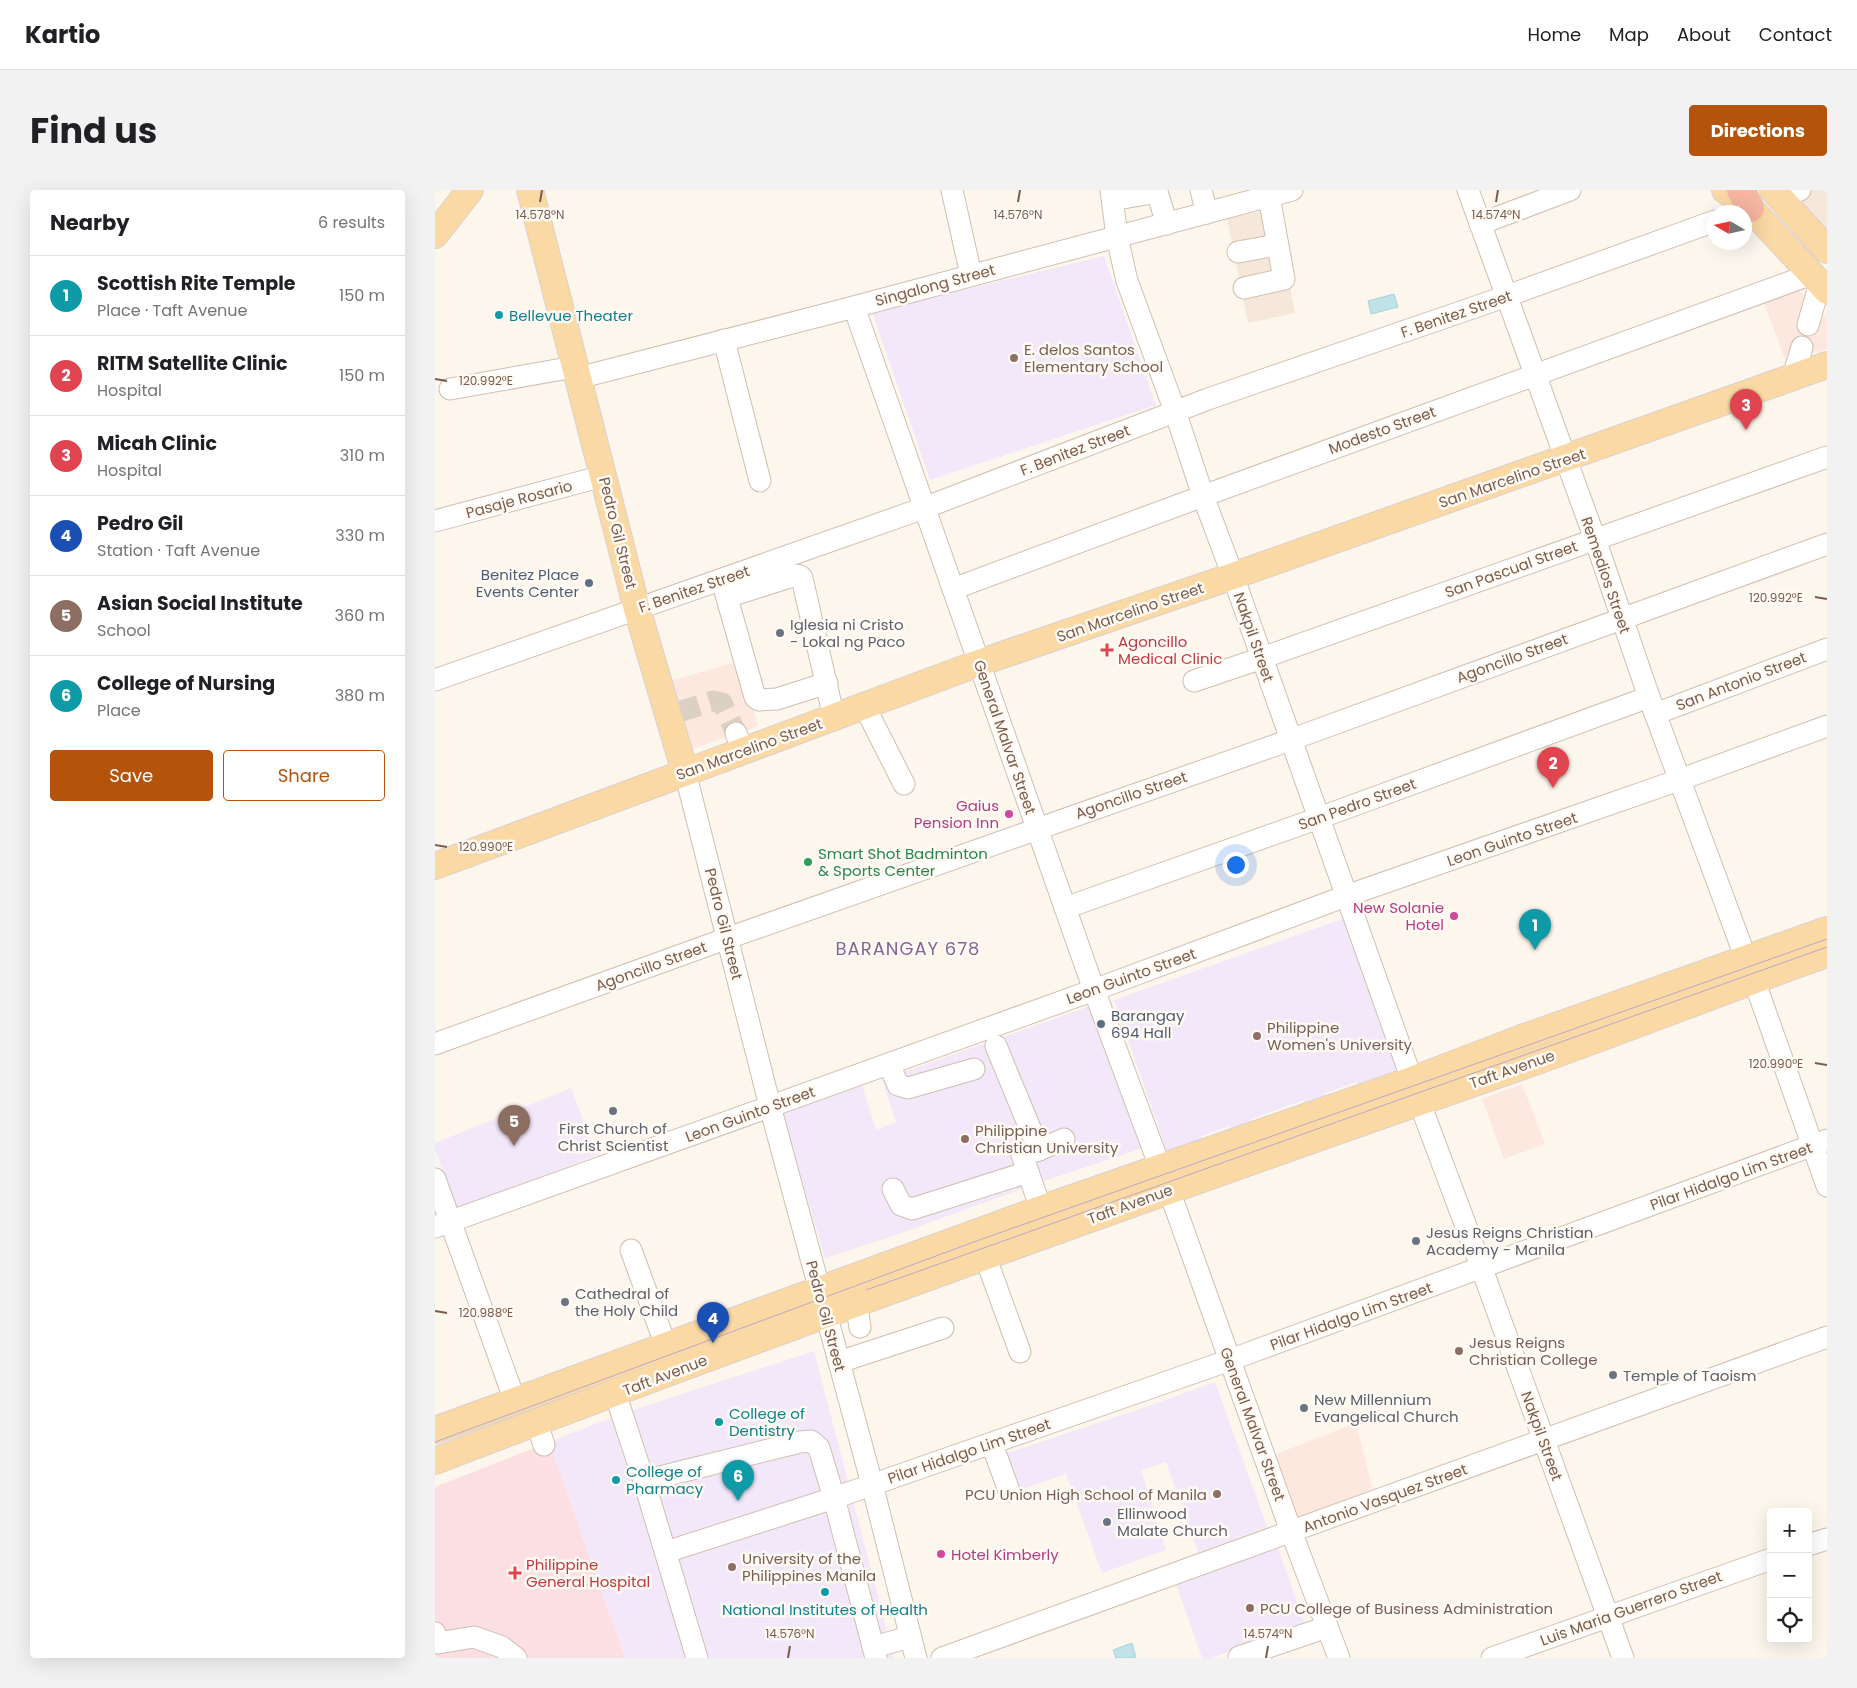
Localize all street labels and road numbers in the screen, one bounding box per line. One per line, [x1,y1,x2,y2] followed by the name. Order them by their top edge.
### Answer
[873,259,997,311] street label: Singalong Street
[1398,285,1514,343] street label: F. Benitez Street
[1325,401,1439,459] street label: Modesto Street
[1017,419,1133,481] street label: F. Benitez Street
[1436,443,1588,513] street label: San Marcelino Street
[463,475,575,523] street label: Pasaje Rosario
[594,475,642,591] street label: Pedro Gil Street
[1576,514,1636,636] street label: Remedios Street
[1442,535,1580,603] street label: San Pascual Street
[636,560,752,618] street label: F. Benitez Street
[1054,577,1206,647] street label: San Marcelino Street
[1229,589,1279,685] street label: Nakpil Street
[1453,628,1571,688] street label: Agoncillo Street
[1673,646,1809,716] street label: San Antonio Street
[969,657,1041,817] street label: General Malvar Street
[673,713,825,785] street label: San Marcelino Street
[1072,766,1190,824] street label: Agoncillo Street
[1295,773,1419,835] street label: San Pedro Street
[1444,807,1580,871] street label: Leon Guinto Street
[700,866,748,982] street label: Pedro Gil Street
[592,936,710,996] street label: Agoncillo Street
[1063,943,1199,1009] street label: Leon Guinto Street
[1467,1045,1557,1093] street label: Taft Avenue
[682,1081,818,1147] street label: Leon Guinto Street
[1647,1137,1815,1215] street label: Pilar Hidalgo Lim Street
[1085,1179,1175,1229] street label: Taft Avenue
[801,1258,851,1374] street label: Pedro Gil Street
[1267,1277,1435,1355] street label: Pilar Hidalgo Lim Street
[1215,1344,1291,1504] street label: General Malvar Street
[620,1349,710,1401] street label: Taft Avenue
[1516,1388,1568,1484] street label: Nakpil Street
[885,1413,1053,1489] street label: Pilar Hidalgo Lim Street
[1300,1458,1470,1538] street label: Antonio Vasquez Street
[1537,1565,1725,1651] street label: Luis Maria Guerrero Street

